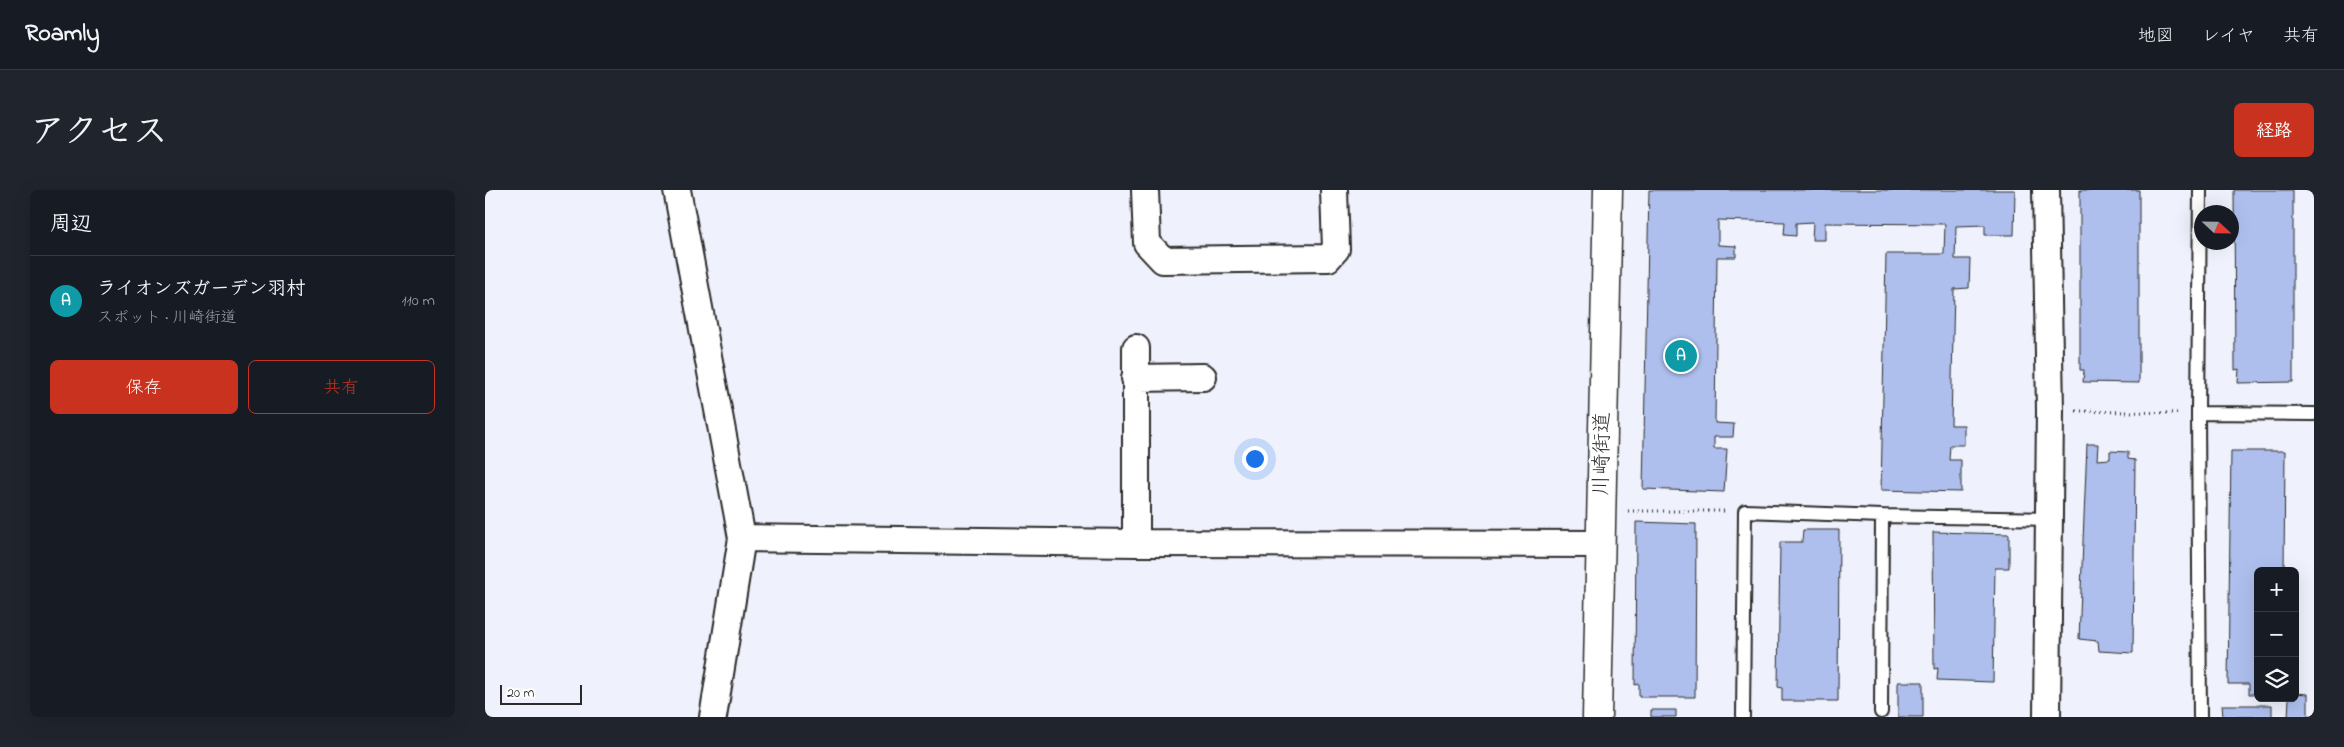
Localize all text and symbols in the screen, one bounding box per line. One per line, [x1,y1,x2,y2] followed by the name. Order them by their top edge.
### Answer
[25,17,100,52] text: Roamly
[2138,24,2174,50] text: 地図
[2202,24,2255,50] text: レイヤ
[2283,24,2319,50] text: 共有
[2234,103,2314,157] button: 経路
[30,108,168,159] text: アクセス
[2194,205,2239,250] north arrow
[50,210,92,240] text: 周辺
[97,276,305,303] text: ライオンズガーデン羽村
[61,289,71,313] text: A
[401,289,435,313] text: 110 m
[97,306,236,330] text: スポット · 川崎街道
[1665,337,1697,375] pin: A
[50,360,238,414] button: 保存
[248,360,435,414] button: 共有
[1587,412,1619,496] street label: 川崎街道
[1242,446,1268,472] your location
[2254,567,2299,702] map controls
[2254,567,2299,612] button: +
[2254,612,2299,657] button: −
[2254,657,2299,702] button: layers
[500,682,583,705] scale bar
[507,683,534,704] text: 20 m

